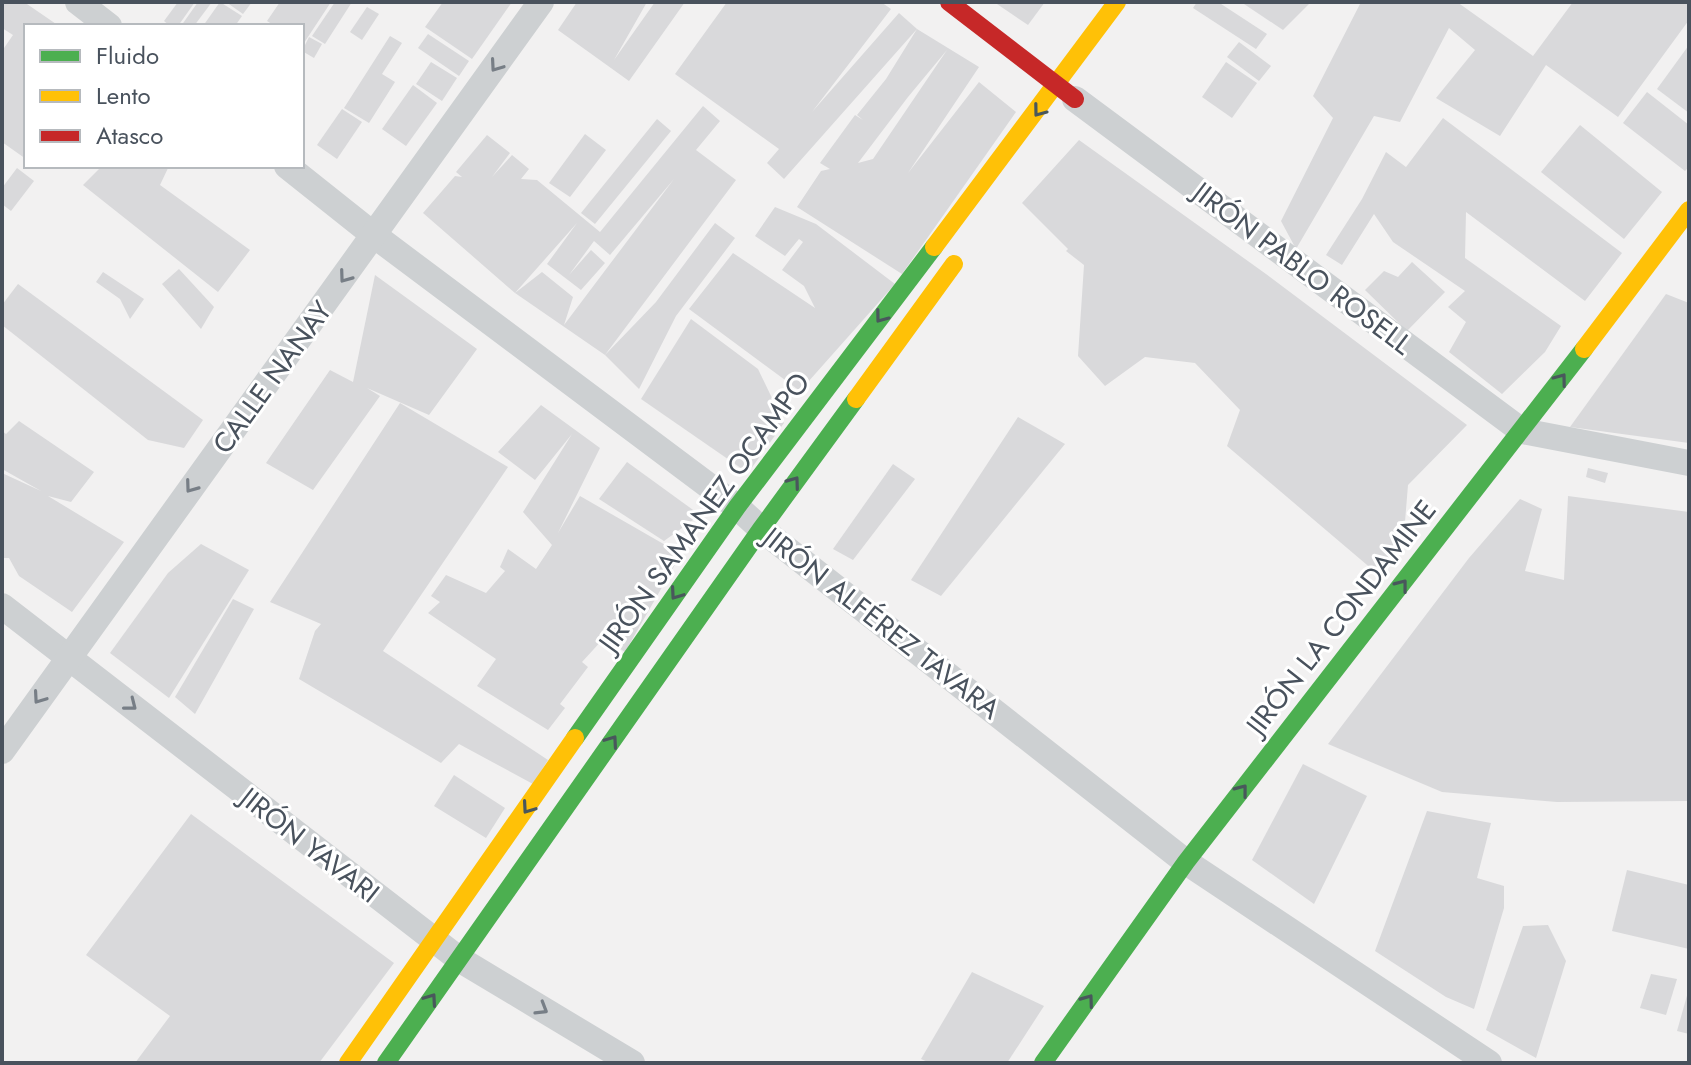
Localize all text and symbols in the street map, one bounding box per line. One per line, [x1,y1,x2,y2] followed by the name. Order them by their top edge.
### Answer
[24,24,304,168] legend
[96,38,159,73] text: Fluido
[491,57,506,71] one-way arrow
[96,78,151,113] text: Lento
[1034,102,1048,117] one-way arrow
[96,118,163,153] text: Atasco
[1181,170,1421,365] street label: JIRÓN PABLO ROSELL
[340,269,355,283] one-way arrow
[203,292,342,462] street label: CALLE NANAY
[877,309,891,323] one-way arrow
[587,364,820,664] street label: JIRÓN SAMANEZ OCAMPO
[1551,374,1566,388] one-way arrow
[785,477,799,491] one-way arrow
[187,478,201,493] one-way arrow
[1234,491,1446,747] street label: JIRÓN LA CONDAMINE
[751,515,1009,729] street label: JIRÓN ALFÉREZ TAVARA
[1392,580,1407,594] one-way arrow
[671,585,686,599] one-way arrow
[34,689,49,703] one-way arrow
[122,696,136,710] one-way arrow
[602,735,617,749] one-way arrow
[228,775,388,913] street label: JIRÓN YAVARI
[1232,785,1247,799] one-way arrow
[523,799,538,813] one-way arrow
[421,994,436,1008] one-way arrow
[1078,994,1093,1008] one-way arrow
[533,999,548,1015] one-way arrow

